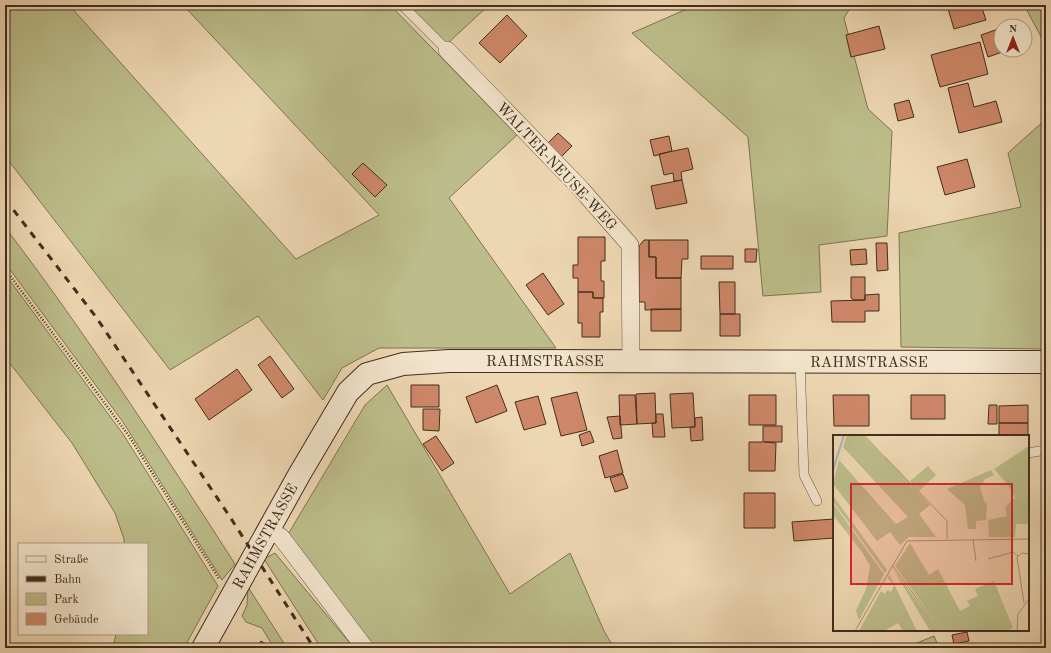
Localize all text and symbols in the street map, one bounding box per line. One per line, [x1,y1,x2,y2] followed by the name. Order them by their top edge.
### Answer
[993,18,1033,58] north arrow
[1009,24,1018,35] text: N
[493,100,619,234] street label: WALTER-NEUSE-WEG
[486,355,604,370] street label: RAHMSTRASSE
[810,356,928,371] street label: RAHMSTRASSE
[833,435,1029,631] inset map
[231,482,301,592] street label: RAHMSTRASSE
[18,543,148,635] legend
[54,554,89,566] text: Straße
[54,574,82,586] text: Bahn
[54,594,79,606] text: Park
[54,614,99,626] text: Gebäude

